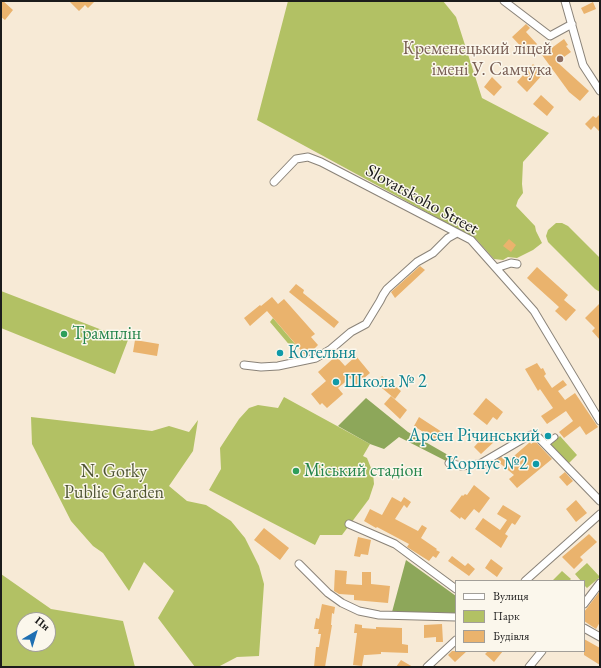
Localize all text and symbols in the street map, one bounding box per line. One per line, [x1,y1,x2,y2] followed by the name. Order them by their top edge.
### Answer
[403,38,552,80] place label: Кременецький ліцей імені У. Самчука
[555,54,565,64] marker: Кременецький ліцей імені У. Самчука
[362,160,482,240] street label: Slovatskoho Street
[72,323,141,345] place label: Трамплін
[59,329,69,339] marker: Трамплін
[288,342,356,364] place label: Котельня
[275,348,285,358] marker: Котельня
[344,371,427,393] place label: Школа № 2
[331,377,341,387] marker: Школа № 2
[408,425,540,447] place label: Арсен Річинський
[543,431,553,441] marker: Арсен Річинський
[447,453,528,475] place label: Корпус №2
[531,459,541,469] marker: Корпус №2
[304,460,423,482] place label: Міський стадіон
[64,461,164,504] park label: N. Gorky Public Garden
[291,466,301,476] marker: Міський стадіон
[455,580,585,652] legend
[493,588,529,604] text: Вулиця
[493,608,520,624] text: Парк
[16,612,56,652] north arrow
[33,613,53,633] text: Пн
[493,628,529,644] text: Будівля

